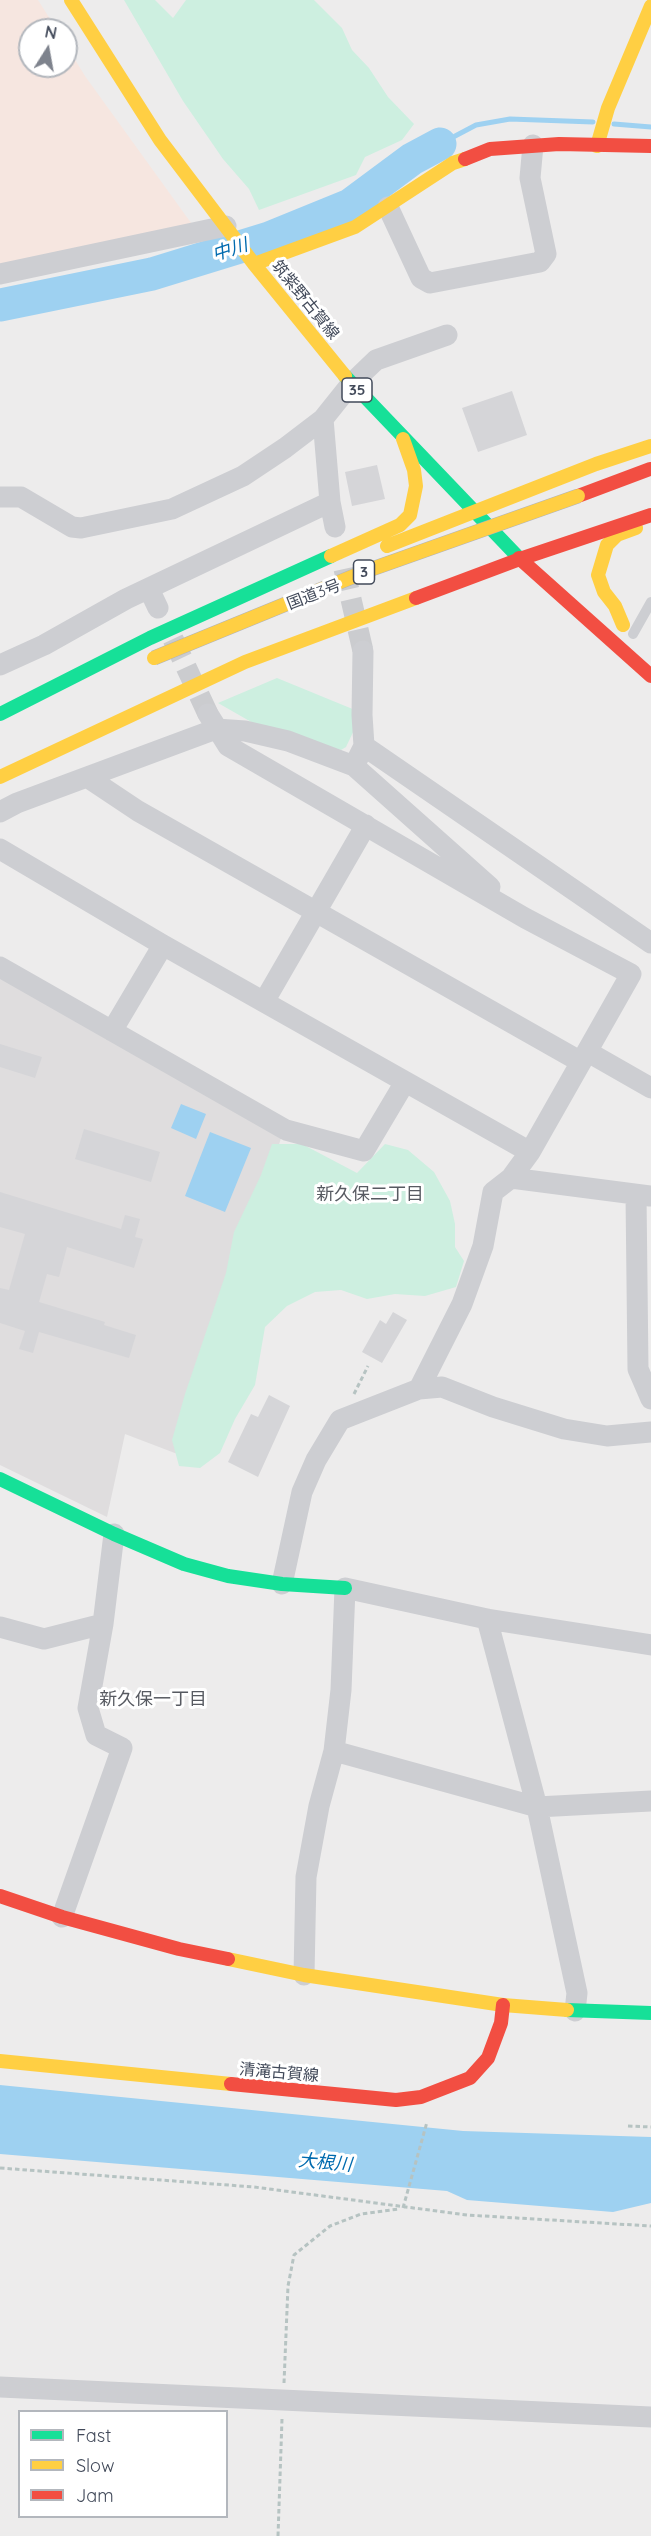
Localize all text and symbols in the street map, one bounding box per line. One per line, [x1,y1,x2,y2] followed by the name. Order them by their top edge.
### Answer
[18,18,78,78] north arrow
[43,21,59,43] text: N
[210,234,250,266] water label: 中川
[267,257,343,343] street label: 筑紫野古賀線
[342,378,372,402] road number: 35
[354,560,374,584] road number: 3
[284,576,344,614] street label: 国道3号
[316,1184,424,1206] district label: 新久保二丁目
[99,1689,207,1711] district label: 新久保一丁目
[238,2060,320,2086] street label: 清滝古賀線
[297,2150,353,2176] water label: 大根川
[18,2410,228,2518] legend
[76,2424,111,2447] text: Fast
[76,2454,114,2477] text: Slow
[76,2484,114,2507] text: Jam

